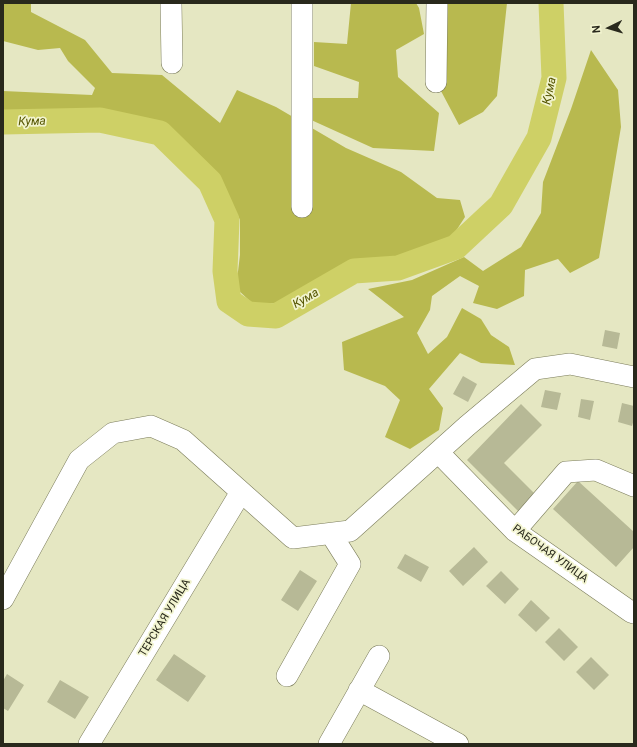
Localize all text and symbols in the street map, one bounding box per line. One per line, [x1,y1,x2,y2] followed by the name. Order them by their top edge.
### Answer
[589,8,629,48] north arrow
[590,25,603,34] text: N
[540,76,560,106] water label: Кума
[18,115,46,129] water label: Кума
[290,286,322,312] water label: Кума
[510,522,590,586] street label: РАБОЧАЯ УЛИЦА
[137,577,193,659] street label: ТЕРСКАЯ УЛИЦА

